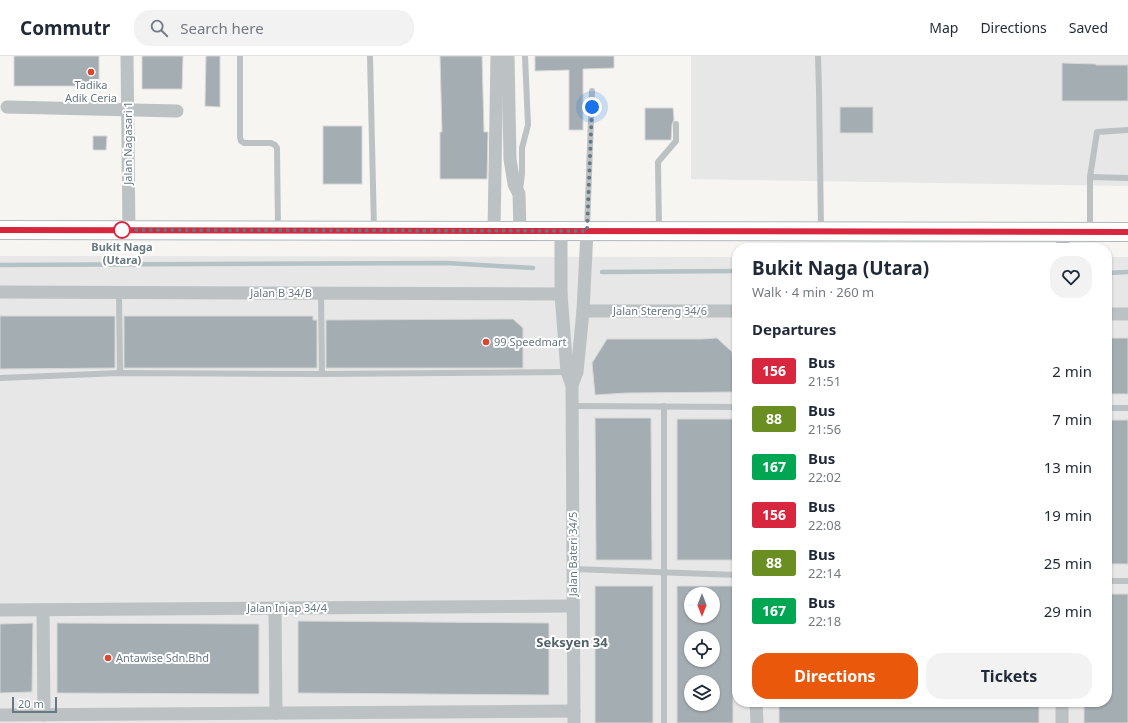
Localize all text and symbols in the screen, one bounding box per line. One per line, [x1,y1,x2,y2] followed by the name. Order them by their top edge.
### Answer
[134,10,414,46] search box
[20,15,110,41] text: Commutr
[148,17,170,39] icon: search
[180,18,264,38] text: Search here
[929,18,958,37] text: Map
[980,18,1047,37] text: Directions
[1069,18,1108,37] text: Saved
[86,67,96,77] marker: Tadika Adik Ceria
[65,77,117,105] place label: Tadika Adik Ceria
[582,97,602,117] your location
[120,101,135,186] street label: Jalan Nagasari 1
[113,221,131,239] marker: Bukit Naga (Utara)
[91,239,153,267] place label: Bukit Naga (Utara)
[752,255,929,281] text: Bukit Naga (Utara)
[1050,256,1092,298] button: heart
[752,283,874,301] text: Walk · 4 min · 260 m
[249,285,312,300] street label: Jalan B 34/B
[612,303,707,318] street label: Jalan Stereng 34/6
[752,319,836,339] text: Departures
[494,334,566,349] place label: 99 Speedmart
[481,337,491,347] marker: 99 Speedmart
[808,352,835,372] text: Bus
[762,361,786,380] text: 156
[1052,361,1092,381] text: 2 min
[808,372,841,390] text: 21:51
[808,400,835,420] text: Bus
[766,409,782,428] text: 88
[1052,409,1092,429] text: 7 min
[808,420,841,438] text: 21:56
[808,448,835,468] text: Bus
[762,457,786,476] text: 167
[1044,457,1092,477] text: 13 min
[808,468,841,486] text: 22:02
[808,496,835,516] text: Bus
[762,505,786,524] text: 156
[1044,505,1092,525] text: 19 min
[565,512,580,597] street label: Jalan Bateri 34/5
[808,516,841,534] text: 22:08
[808,544,835,564] text: Bus
[766,553,782,572] text: 88
[1044,553,1092,573] text: 25 min
[808,564,841,582] text: 22:14
[684,587,720,623] north arrow
[684,587,720,711] map controls
[808,592,835,612] text: Bus
[246,600,328,615] street label: Jalan Injap 34/4
[762,601,786,620] text: 167
[1044,601,1092,621] text: 29 min
[808,612,841,630] text: 22:18
[684,631,720,667] button: locate
[536,633,608,651] district label: Seksyen 34
[116,650,209,665] place label: Antawise Sdn.Bhd
[103,653,113,663] marker: Antawise Sdn.Bhd
[752,653,918,699] button: Directions
[926,653,1092,699] button: Tickets
[684,675,720,711] button: layers
[12,695,57,714] scale bar
[18,696,44,711] text: 20 m

